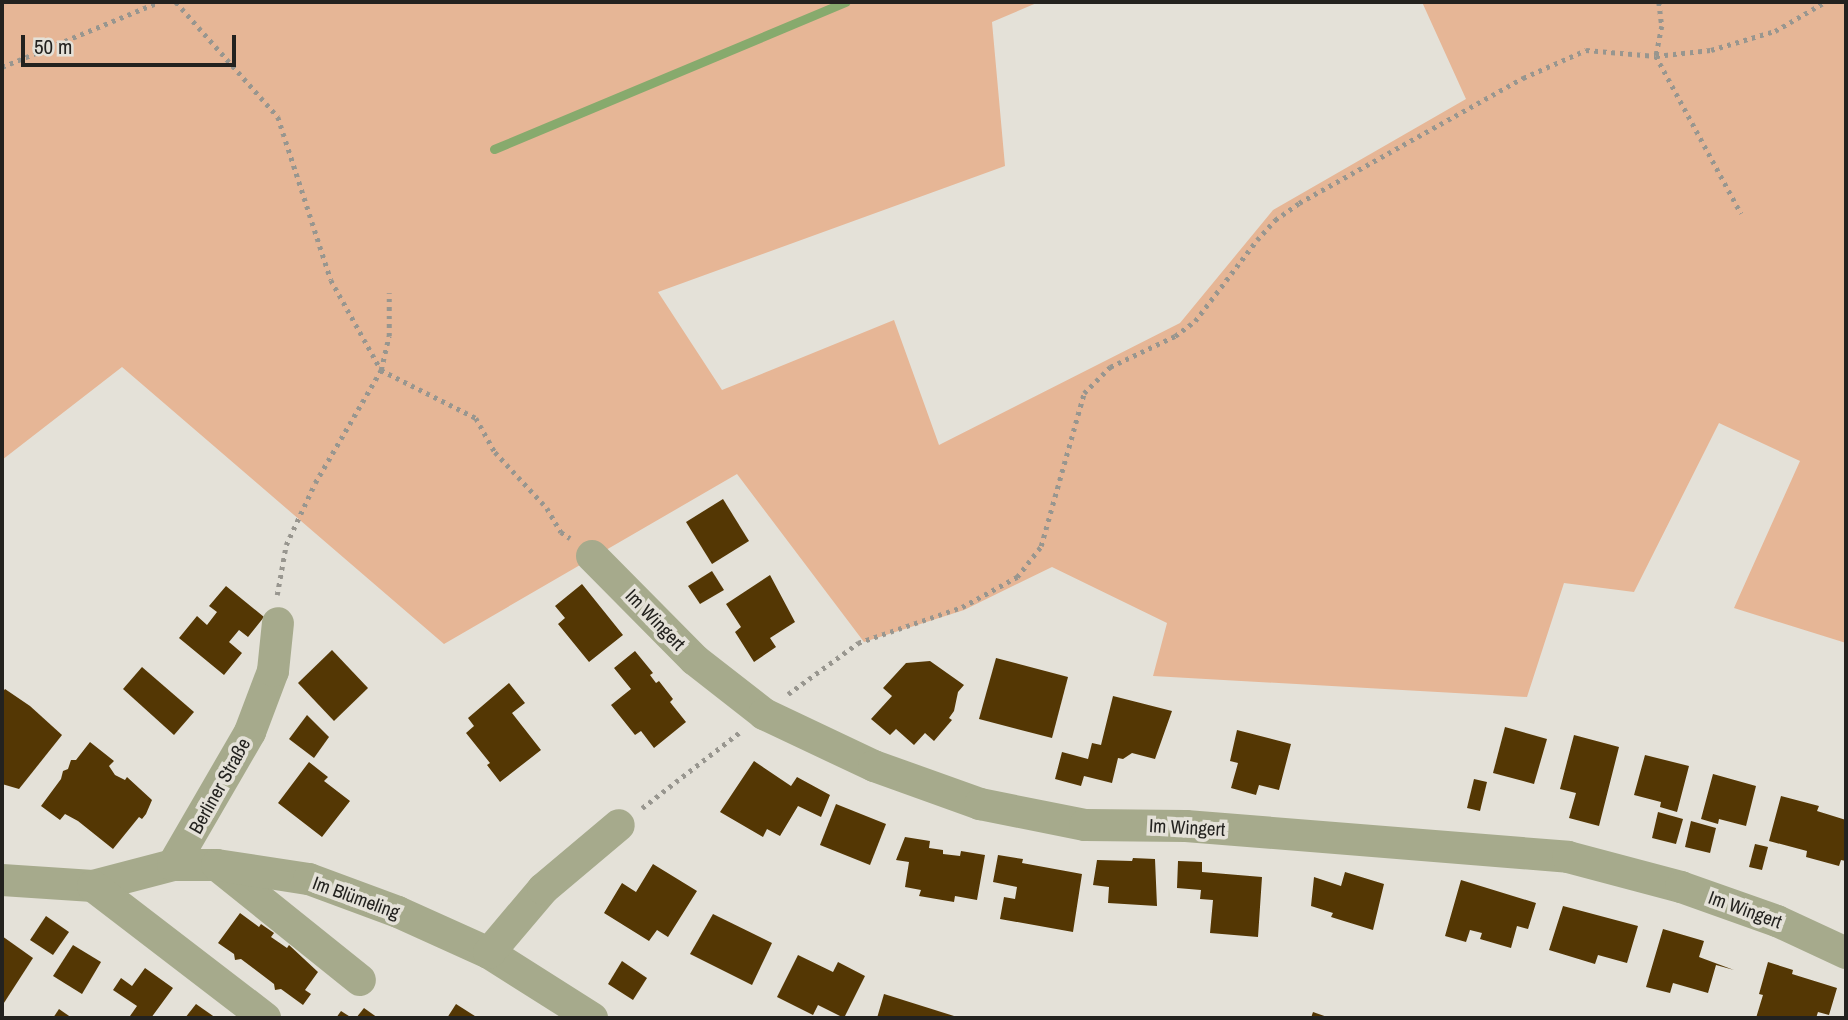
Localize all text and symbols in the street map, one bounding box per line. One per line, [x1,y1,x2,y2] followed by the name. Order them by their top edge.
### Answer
[24,21,240,65] scale bar
[34,32,72,61] text: 50 m
[620,585,690,655] street label: Im Wingert
[184,734,256,838] street label: Berliner Straße
[1148,815,1226,841] street label: Im Wingert
[309,872,403,924] street label: Im Blümeling
[1705,886,1785,934] street label: Im Wingert

